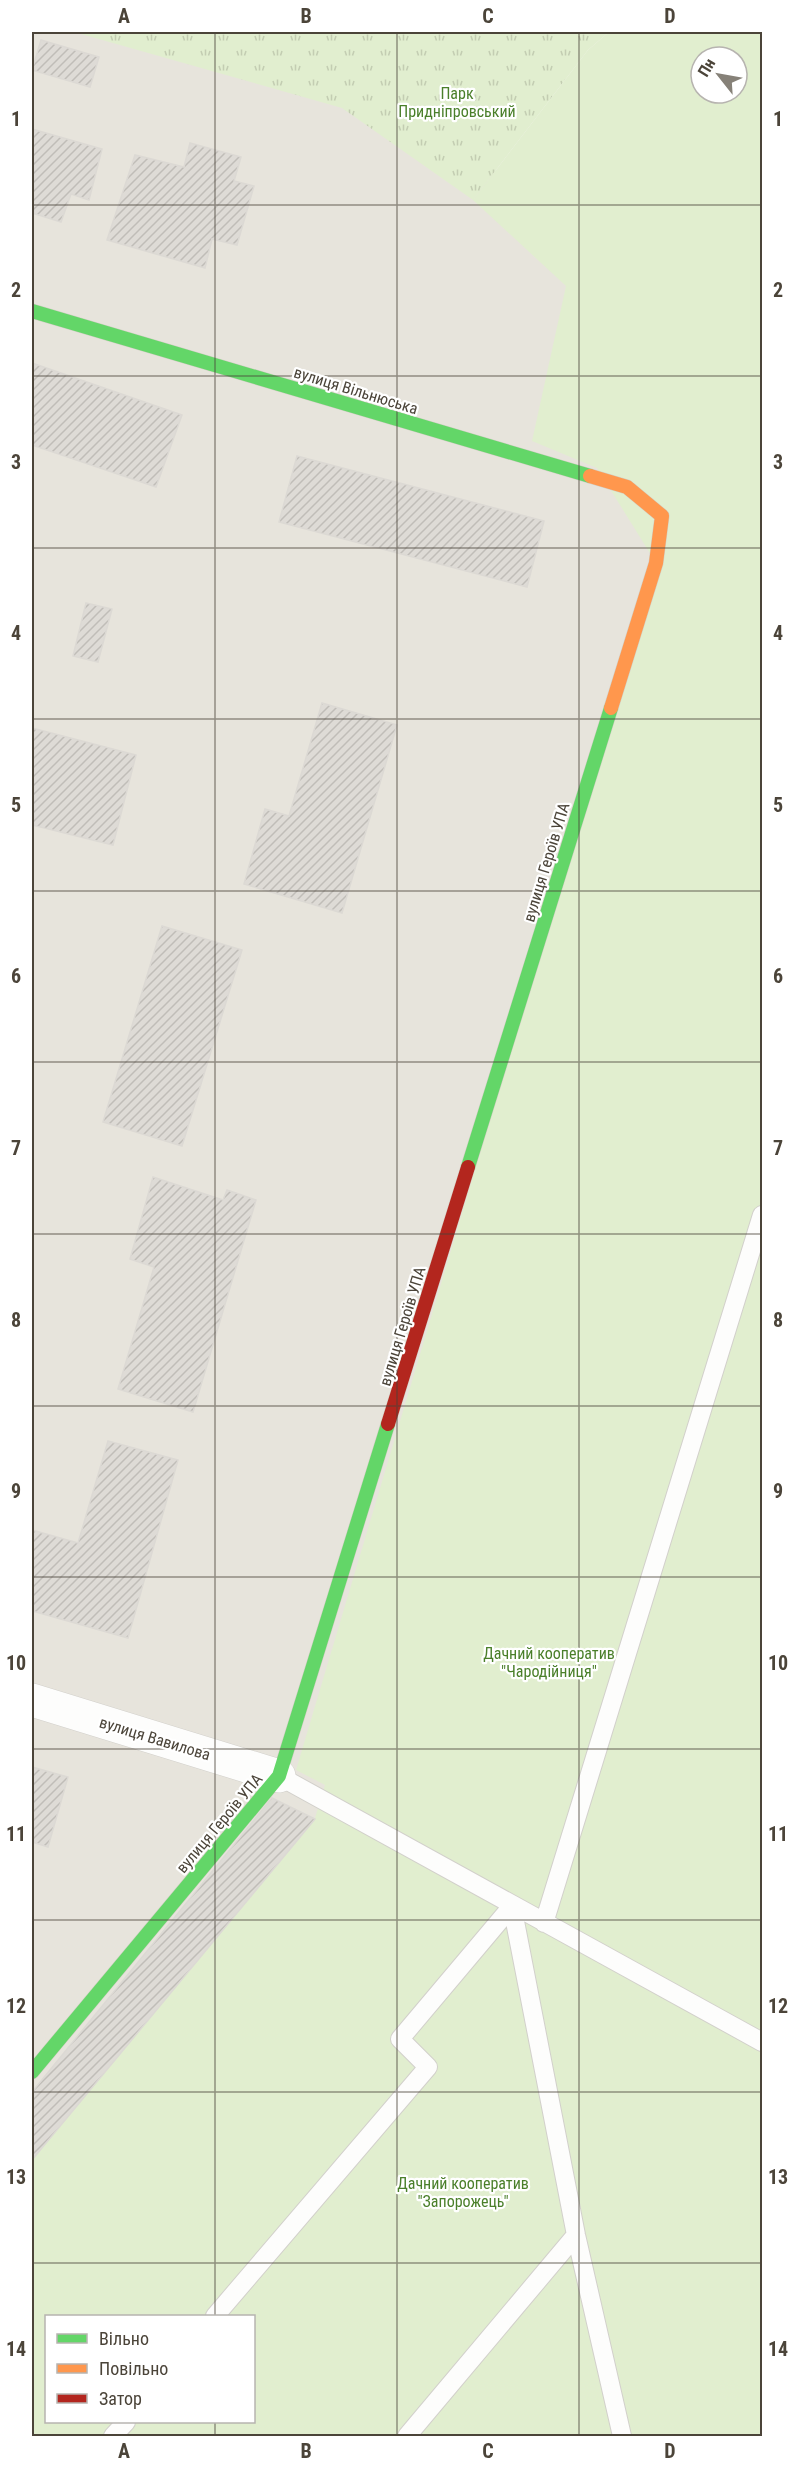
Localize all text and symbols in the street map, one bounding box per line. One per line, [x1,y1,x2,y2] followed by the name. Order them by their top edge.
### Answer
[118,4,130,28] text: A
[300,4,312,28] text: B
[482,4,494,28] text: C
[664,4,676,28] text: D
[689,45,749,105] north arrow
[694,55,719,80] text: Пн
[398,84,516,121] park label: Парк Придніпровський
[11,107,21,131] text: 1
[773,107,783,131] text: 1
[11,278,21,302] text: 2
[773,278,783,302] text: 2
[292,363,420,418] street label: вулиця Вільнюська
[11,450,21,474] text: 3
[773,450,783,474] text: 3
[11,621,21,645] text: 4
[773,621,783,645] text: 4
[11,793,21,817] text: 5
[773,793,783,817] text: 5
[519,800,574,924] street label: вулиця Героїв УПА
[11,964,21,988] text: 6
[773,964,783,988] text: 6
[11,1136,21,1160] text: 7
[773,1136,783,1160] text: 7
[375,1264,430,1388] street label: вулиця Героїв УПА
[11,1308,21,1332] text: 8
[773,1308,783,1332] text: 8
[11,1479,21,1503] text: 9
[773,1479,783,1503] text: 9
[483,1644,615,1681] park label: Дачний кооператив "Чародійниця"
[6,1651,26,1675] text: 10
[768,1651,788,1675] text: 10
[97,1713,213,1764] street label: вулиця Вавилова
[172,1770,266,1877] street label: вулиця Героїв УПА
[6,1822,26,1846] text: 11
[768,1822,788,1846] text: 11
[6,1994,26,2018] text: 12
[768,1994,788,2018] text: 12
[6,2165,26,2189] text: 13
[768,2165,788,2189] text: 13
[397,2174,529,2211] park label: Дачний кооператив "Запорожець"
[45,2315,255,2423] legend
[99,2328,149,2349] text: Вільно
[6,2337,26,2361] text: 14
[768,2337,788,2361] text: 14
[99,2358,168,2379] text: Повільно
[99,2388,142,2409] text: Затор
[118,2439,130,2463] text: A
[300,2439,312,2463] text: B
[482,2439,494,2463] text: C
[664,2439,676,2463] text: D

